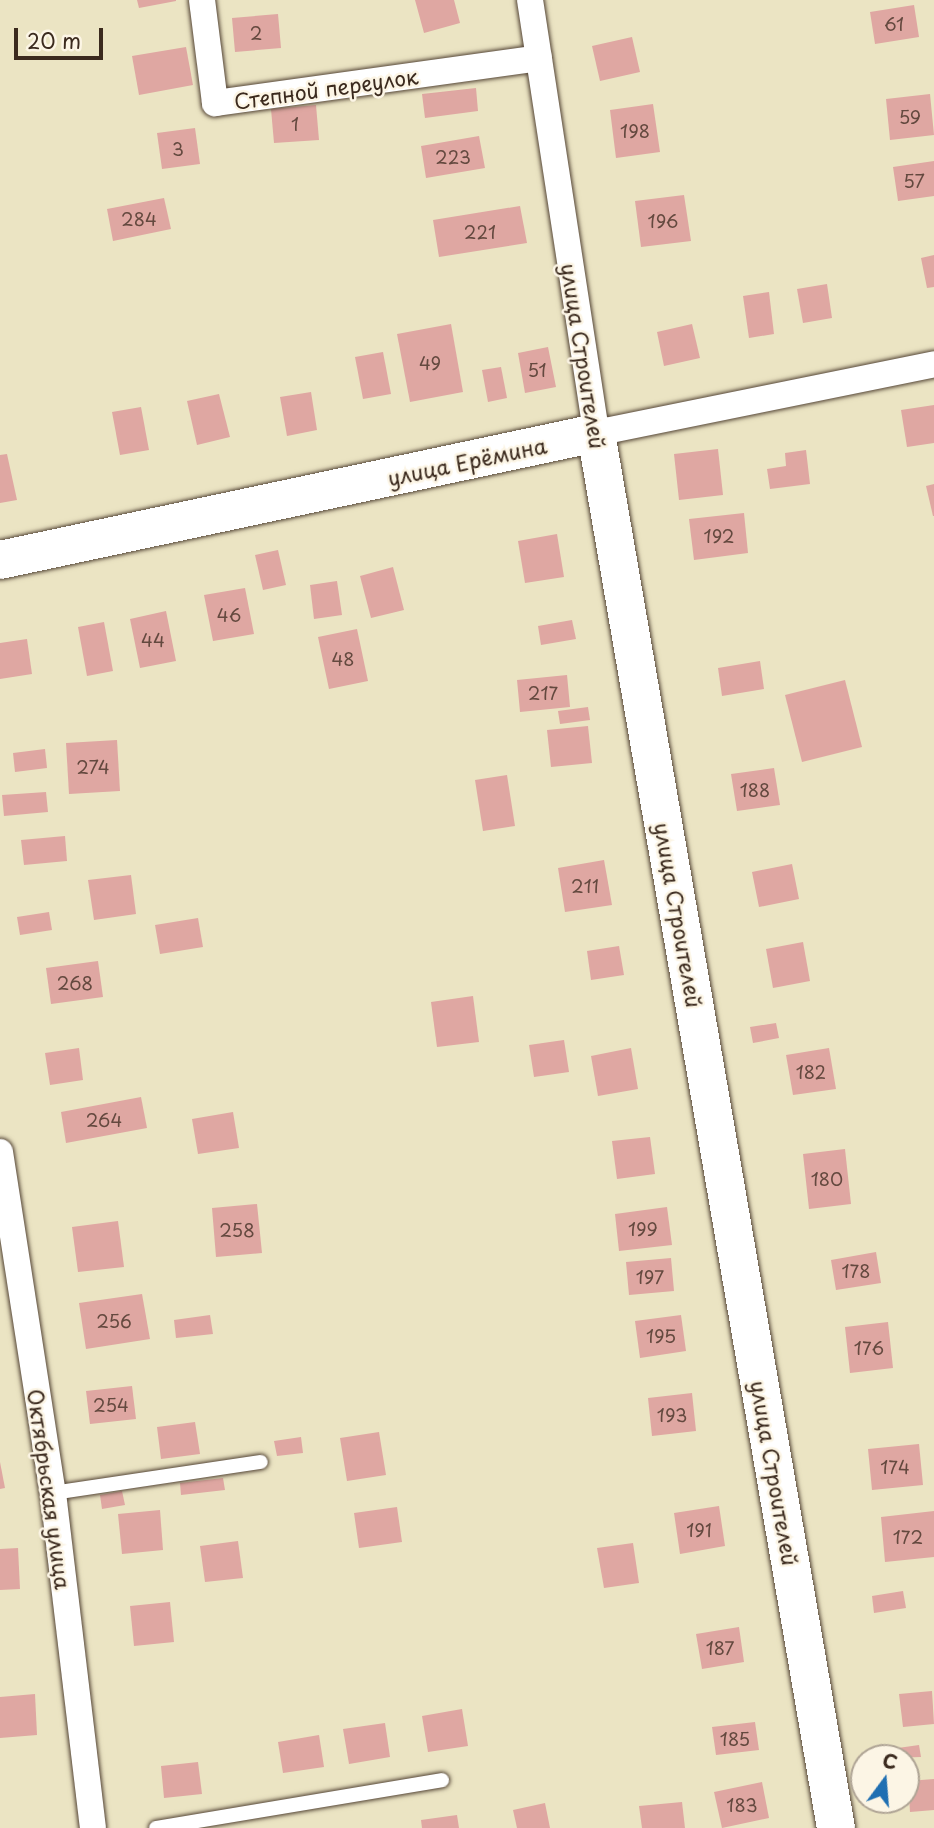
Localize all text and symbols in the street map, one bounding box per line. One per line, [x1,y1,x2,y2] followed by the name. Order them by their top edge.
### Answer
[884,13,904,35] house number: 61
[18,14,107,58] scale bar
[250,22,262,44] house number: 2
[27,24,81,56] text: 20 m
[232,63,420,113] street label: Степной переулок
[899,106,921,128] house number: 59
[291,113,299,135] house number: 1
[620,120,650,142] house number: 198
[172,138,184,160] house number: 3
[435,146,471,168] house number: 223
[903,170,925,192] house number: 57
[121,208,157,230] house number: 284
[648,210,678,232] house number: 196
[464,221,496,243] house number: 221
[557,261,611,451] street label: улица Строителей
[419,352,441,374] house number: 49
[527,359,547,381] house number: 51
[385,432,549,490] street label: улица Ерёмина
[704,525,734,547] house number: 192
[217,604,241,626] house number: 46
[141,629,165,651] house number: 44
[331,648,355,670] house number: 48
[528,682,558,704] house number: 217
[76,756,110,778] house number: 274
[740,779,770,801] house number: 188
[650,820,708,1010] street label: улица Строителей
[571,875,599,897] house number: 211
[57,972,93,994] house number: 268
[796,1061,826,1083] house number: 182
[86,1109,122,1131] house number: 264
[811,1168,843,1190] house number: 180
[628,1218,658,1240] house number: 199
[219,1219,255,1241] house number: 258
[842,1260,870,1282] house number: 178
[636,1266,664,1288] house number: 197
[96,1310,132,1332] house number: 256
[646,1325,676,1347] house number: 195
[854,1337,884,1359] house number: 176
[746,1378,804,1568] street label: улица Строителей
[23,1386,77,1592] street label: Октябрьская улица
[93,1394,129,1416] house number: 254
[657,1404,687,1426] house number: 193
[880,1456,910,1478] house number: 174
[686,1519,712,1541] house number: 191
[893,1526,923,1548] house number: 172
[706,1637,734,1659] house number: 187
[720,1728,750,1750] house number: 185
[850,1744,920,1814] north arrow
[879,1745,901,1776] text: С
[726,1794,758,1816] house number: 183

